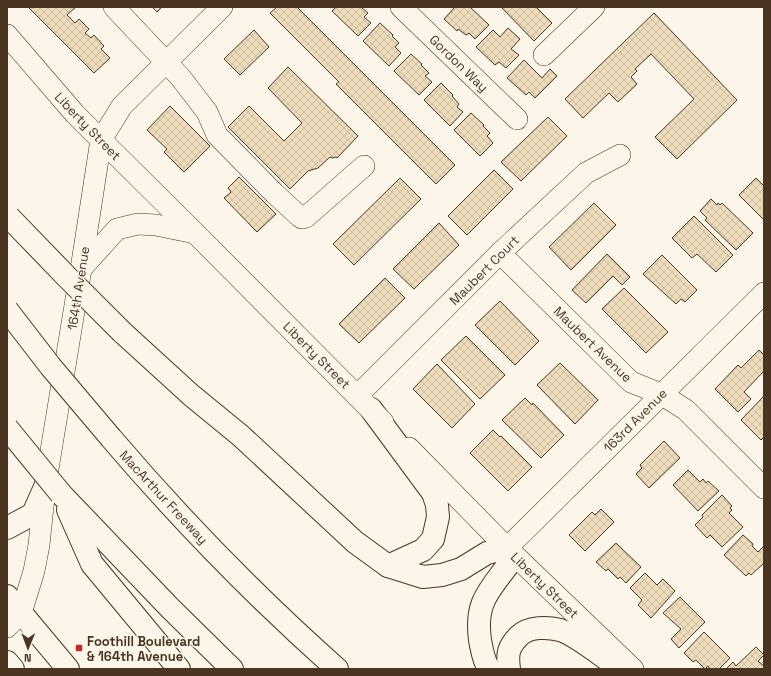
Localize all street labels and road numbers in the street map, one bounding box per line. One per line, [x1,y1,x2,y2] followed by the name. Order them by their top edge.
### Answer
[426,31,492,96] street label: Gordon Way
[51,89,124,164] street label: Liberty Street
[446,232,523,309] street label: Maubert Court
[63,245,94,331] street label: 164th Avenue
[550,303,635,386] street label: Maubert Avenue
[279,318,354,393] street label: Liberty Street
[600,385,671,456] street label: 163rd Avenue
[116,447,211,548] street label: MacArthur Freeway
[507,549,582,622] street label: Liberty Street

